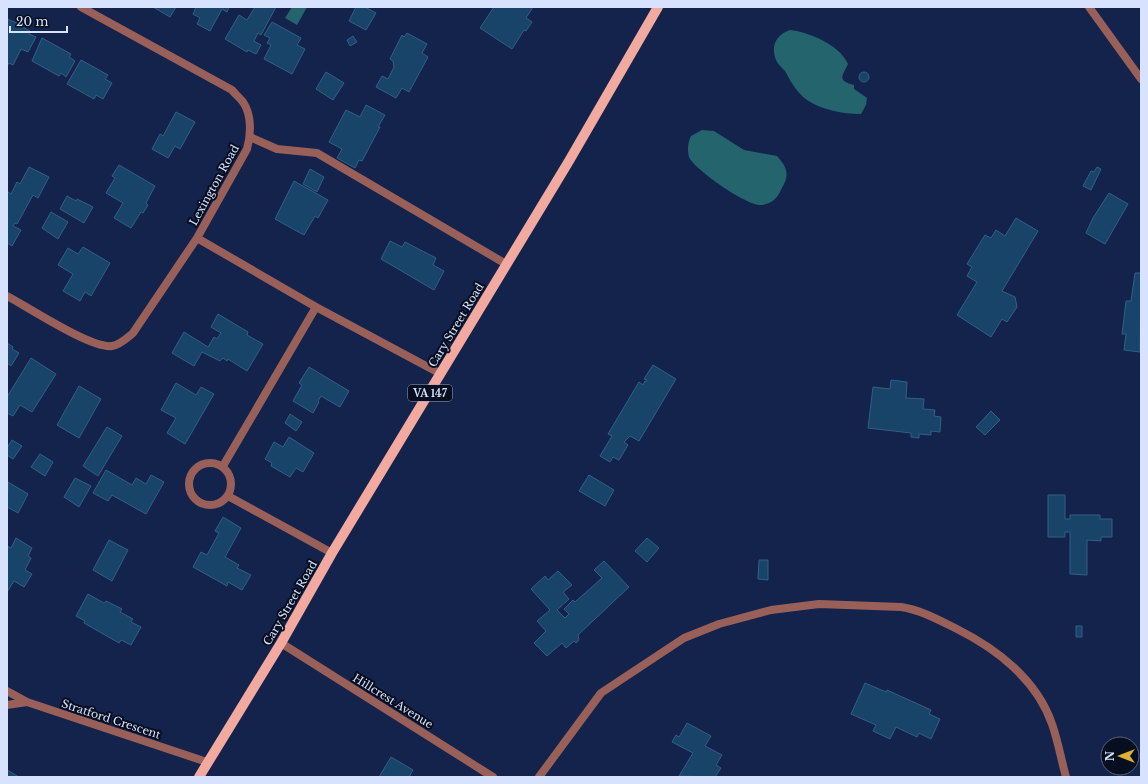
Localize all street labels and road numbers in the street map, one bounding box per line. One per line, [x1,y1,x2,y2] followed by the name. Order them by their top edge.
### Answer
[186,142,242,228] street label: Lexington Road
[425,280,487,370] street label: Cary Street Road
[408,385,452,401] road number: VA 147
[260,558,320,648] street label: Cary Street Road
[350,671,436,731] street label: Hillcrest Avenue
[60,696,163,742] street label: Stratford Crescent

